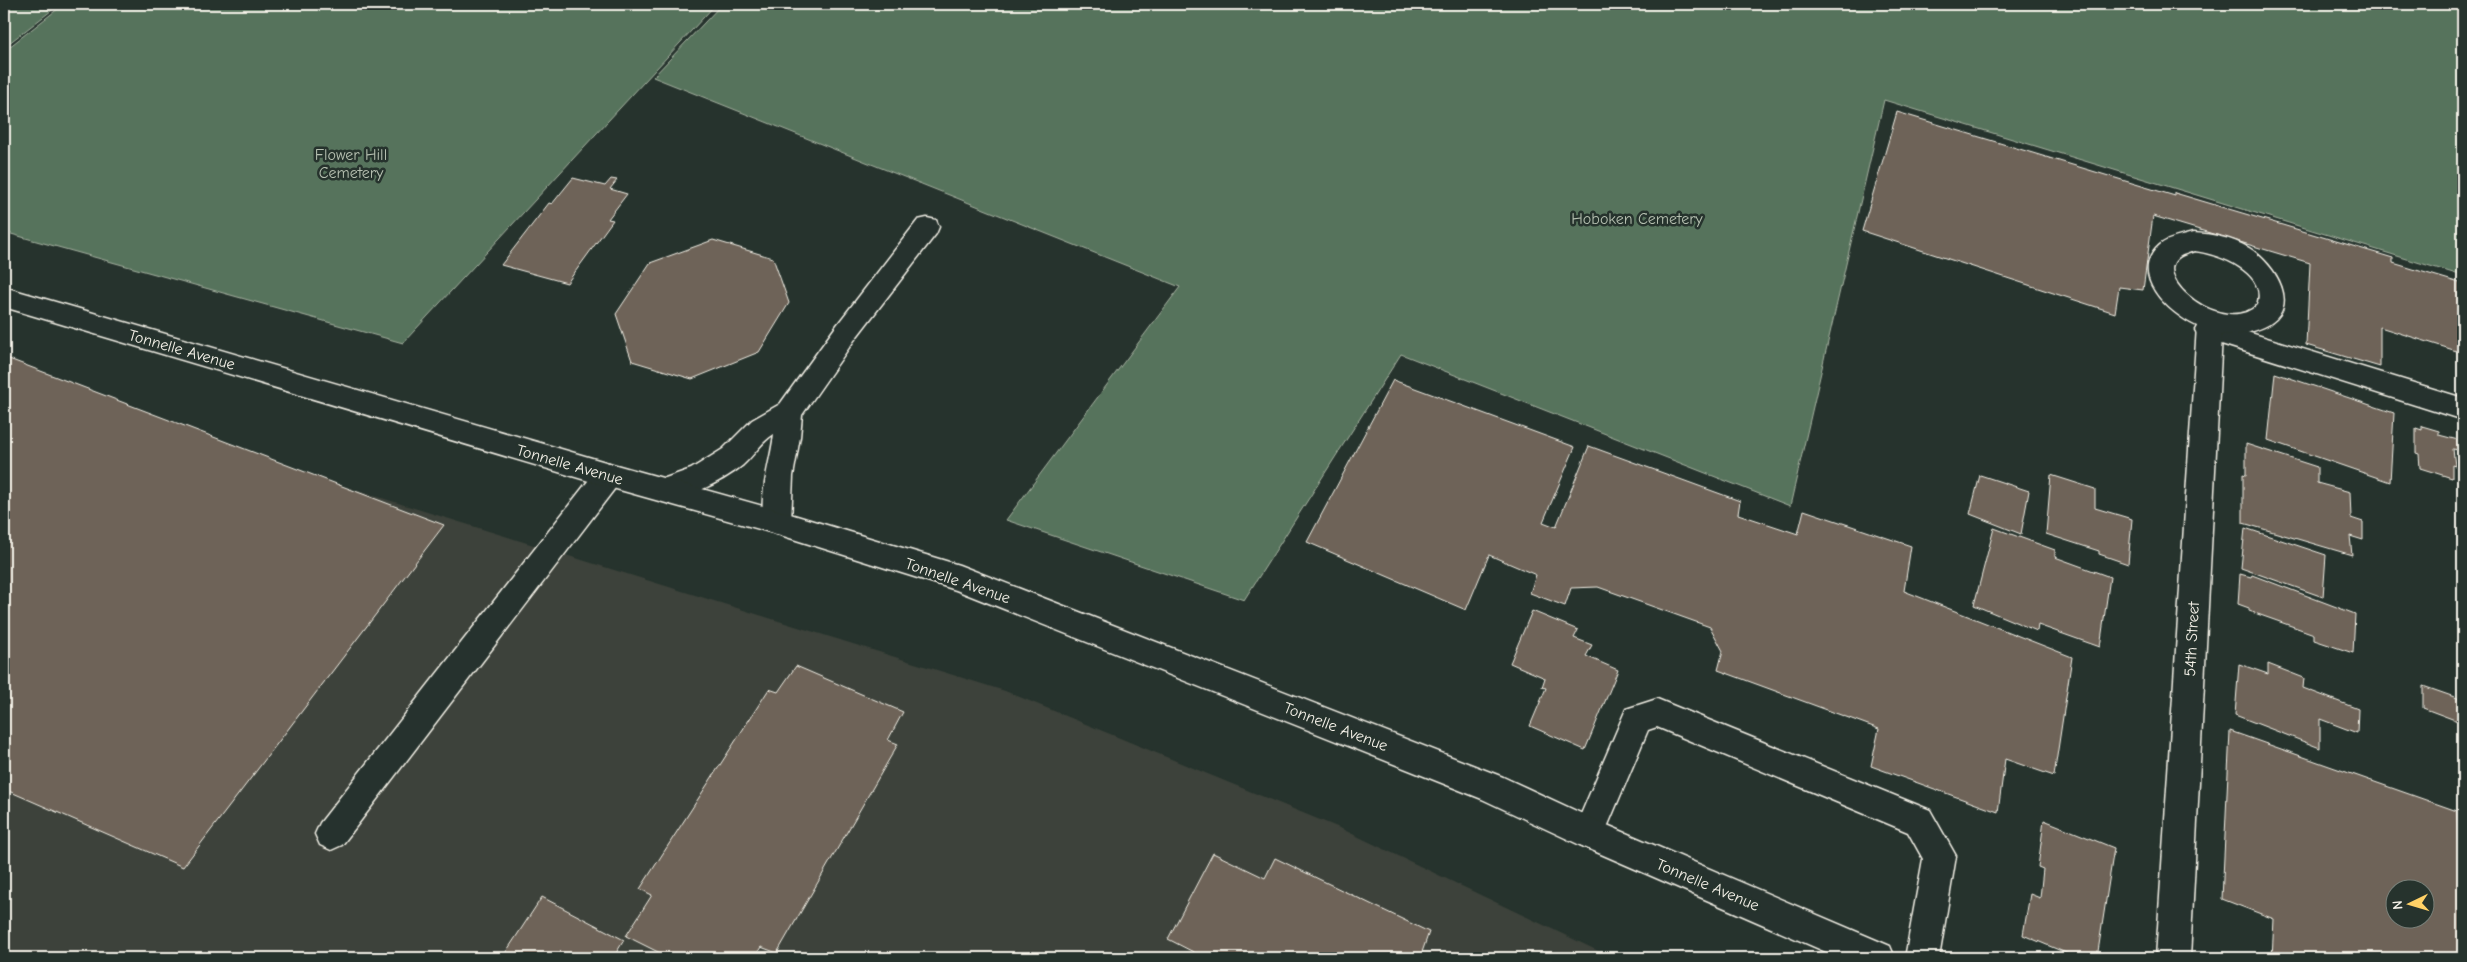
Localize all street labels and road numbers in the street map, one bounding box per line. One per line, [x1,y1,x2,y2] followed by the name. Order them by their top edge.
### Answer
[126,326,237,374] street label: Tonnelle Avenue
[514,441,625,489] street label: Tonnelle Avenue
[903,555,1013,607] street label: Tonnelle Avenue
[2181,601,2203,677] street label: 54th Street
[1281,699,1390,755] street label: Tonnelle Avenue
[1653,855,1762,915] street label: Tonnelle Avenue

